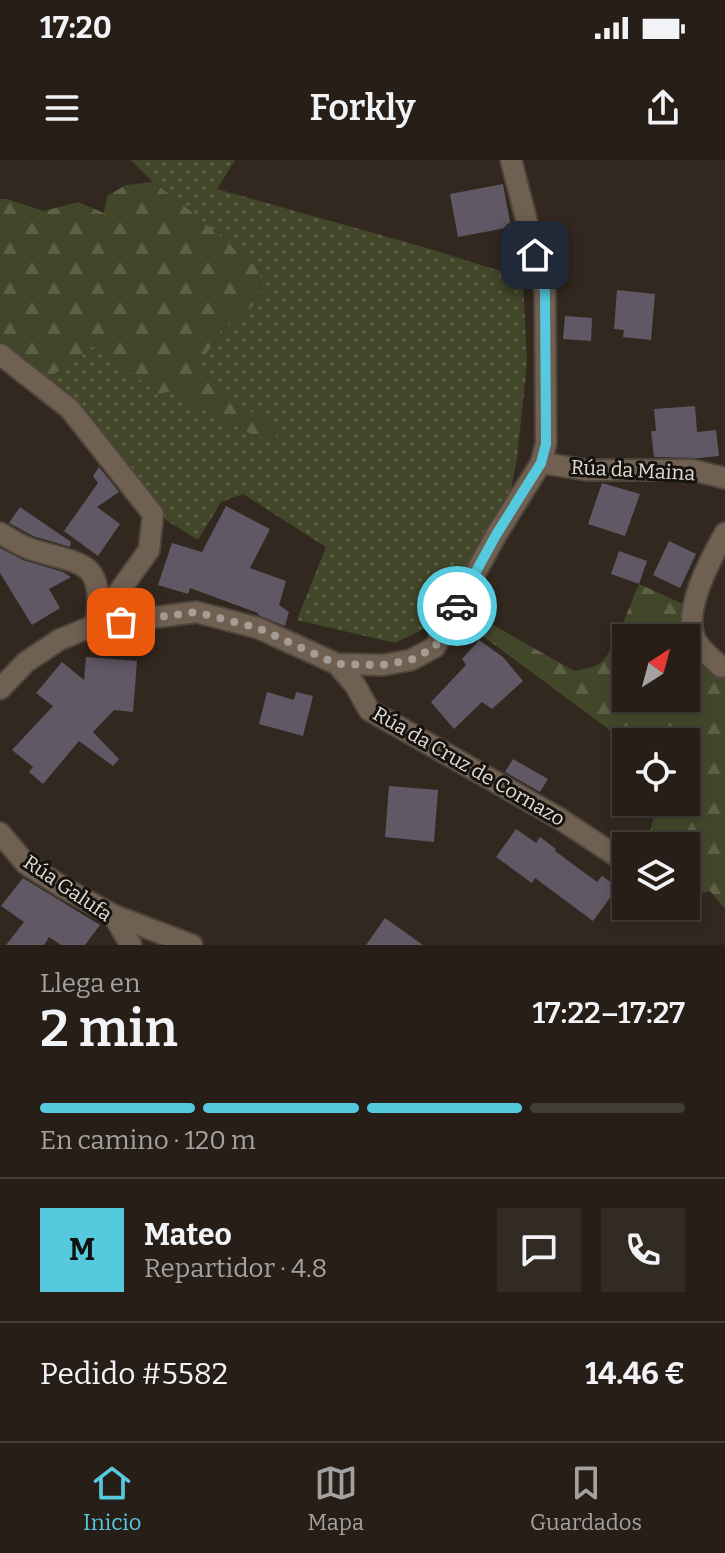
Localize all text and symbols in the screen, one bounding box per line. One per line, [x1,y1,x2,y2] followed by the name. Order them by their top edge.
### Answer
[40,10,112,46] text: 17:20
[40,86,84,130] icon: menu
[309,86,416,130] text: Forkly
[641,86,685,130] icon: share
[501,221,569,289] pin
[513,233,557,277] icon: home
[570,455,696,485] street label: Rúa da Maina
[417,566,497,646] courier
[435,584,479,628] icon: car
[87,588,155,656] pin
[99,600,143,644] icon: bag
[612,624,700,712] north arrow
[612,624,700,920] map controls
[369,701,569,831] street label: Rúa da Cruz de Cornazo
[612,728,700,816] button: locate
[612,832,700,920] button: layers
[19,850,117,926] street label: Rúa Galufa
[40,968,140,999] text: Llega en
[532,995,685,1031] text: 17:22–17:27
[40,997,178,1060] text: 2 min
[40,1125,256,1156] text: En camino · 120 m
[497,1208,581,1292] button: chat
[601,1208,685,1292] button: phone
[144,1217,232,1253] text: Mateo
[69,1232,95,1268] text: M
[144,1253,327,1284] text: Repartidor · 4.8
[40,1356,228,1392] text: Pedido #5582
[585,1356,685,1392] text: 14.46 €
[83,1461,141,1536] tab: Inicio
[308,1461,364,1536] tab: Mapa
[530,1461,642,1536] tab: Guardados

